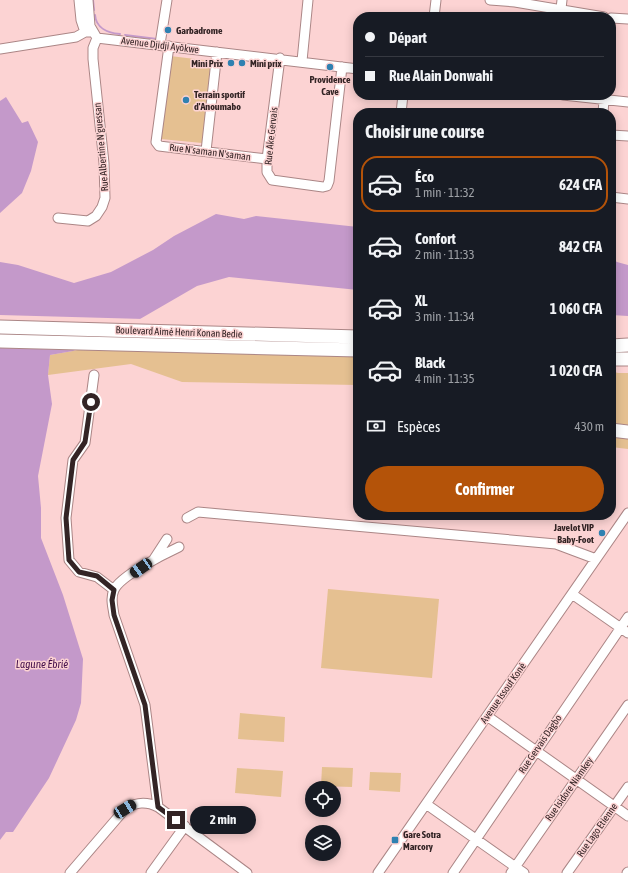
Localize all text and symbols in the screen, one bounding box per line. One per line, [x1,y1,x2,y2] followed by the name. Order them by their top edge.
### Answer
[163,25,173,35] marker: Garbadrome
[176,25,223,36] place label: Garbadrome
[389,29,427,46] text: Départ
[120,35,200,55] street label: Avenue Djidji Ayökwe
[191,58,223,69] place label: Mini Prix
[226,58,236,68] marker: Mini Prix
[237,58,247,68] marker: Mini prix
[250,58,282,69] place label: Mini prix
[325,62,335,72] marker: Providence Cave
[389,67,493,84] text: Rue Alain Donwahi
[309,74,351,97] place label: Providence Cave
[194,89,245,112] place label: Terrain sportif d'Anoumabo
[181,95,191,105] marker: Terrain sportif d'Anoumabo
[92,102,110,192] street label: Rue Albertine N'guessan
[262,106,280,165] street label: Rue Ake Gervais
[365,121,484,142] text: Choisir une course
[169,142,251,162] street label: Rue N'saman N'saman
[367,166,403,202] icon: car
[415,168,434,185] text: Éco
[559,176,602,193] text: 624 CFA
[415,185,475,200] text: 1 min · 11:32
[367,228,403,264] icon: car
[415,230,456,247] text: Confort
[559,238,602,255] text: 842 CFA
[415,247,475,262] text: 2 min · 11:33
[367,290,403,326] icon: car
[415,292,428,309] text: XL
[550,300,602,317] text: 1 060 CFA
[415,309,475,324] text: 3 min · 11:34
[115,324,243,340] street label: Boulevard Aimé Henri Konan Bedie
[367,352,403,388] icon: car
[415,354,445,371] text: Black
[550,362,602,379] text: 1 020 CFA
[415,371,475,386] text: 4 min · 11:35
[82,393,100,411] route start
[365,415,387,437] icon: cash
[397,418,440,435] text: Espèces
[575,419,604,434] text: 430 m
[365,466,604,512] button: Confirmer
[553,522,594,545] place label: Javelot VIP Baby-Foot
[597,528,607,538] marker: Javelot VIP Baby-Foot
[128,556,154,580] car
[16,658,68,670] water label: Lagune Ébrié
[478,660,528,725] street label: Avenue Issouf Koné
[516,712,564,775] street label: Rue Gervais Dagbo
[543,755,595,823] street label: Rue Isidore Niamkey
[305,781,341,861] map controls
[305,781,341,817] button: locate
[112,798,138,820] car
[575,801,620,859] street label: Rue Lago Etienne
[190,806,256,834] callout: 2 min
[167,811,185,829] route end
[210,812,236,827] text: 2 min
[305,825,341,861] button: layers
[403,829,441,852] place label: Gare Sotra Marcory
[390,835,400,845] marker: Gare Sotra Marcory

